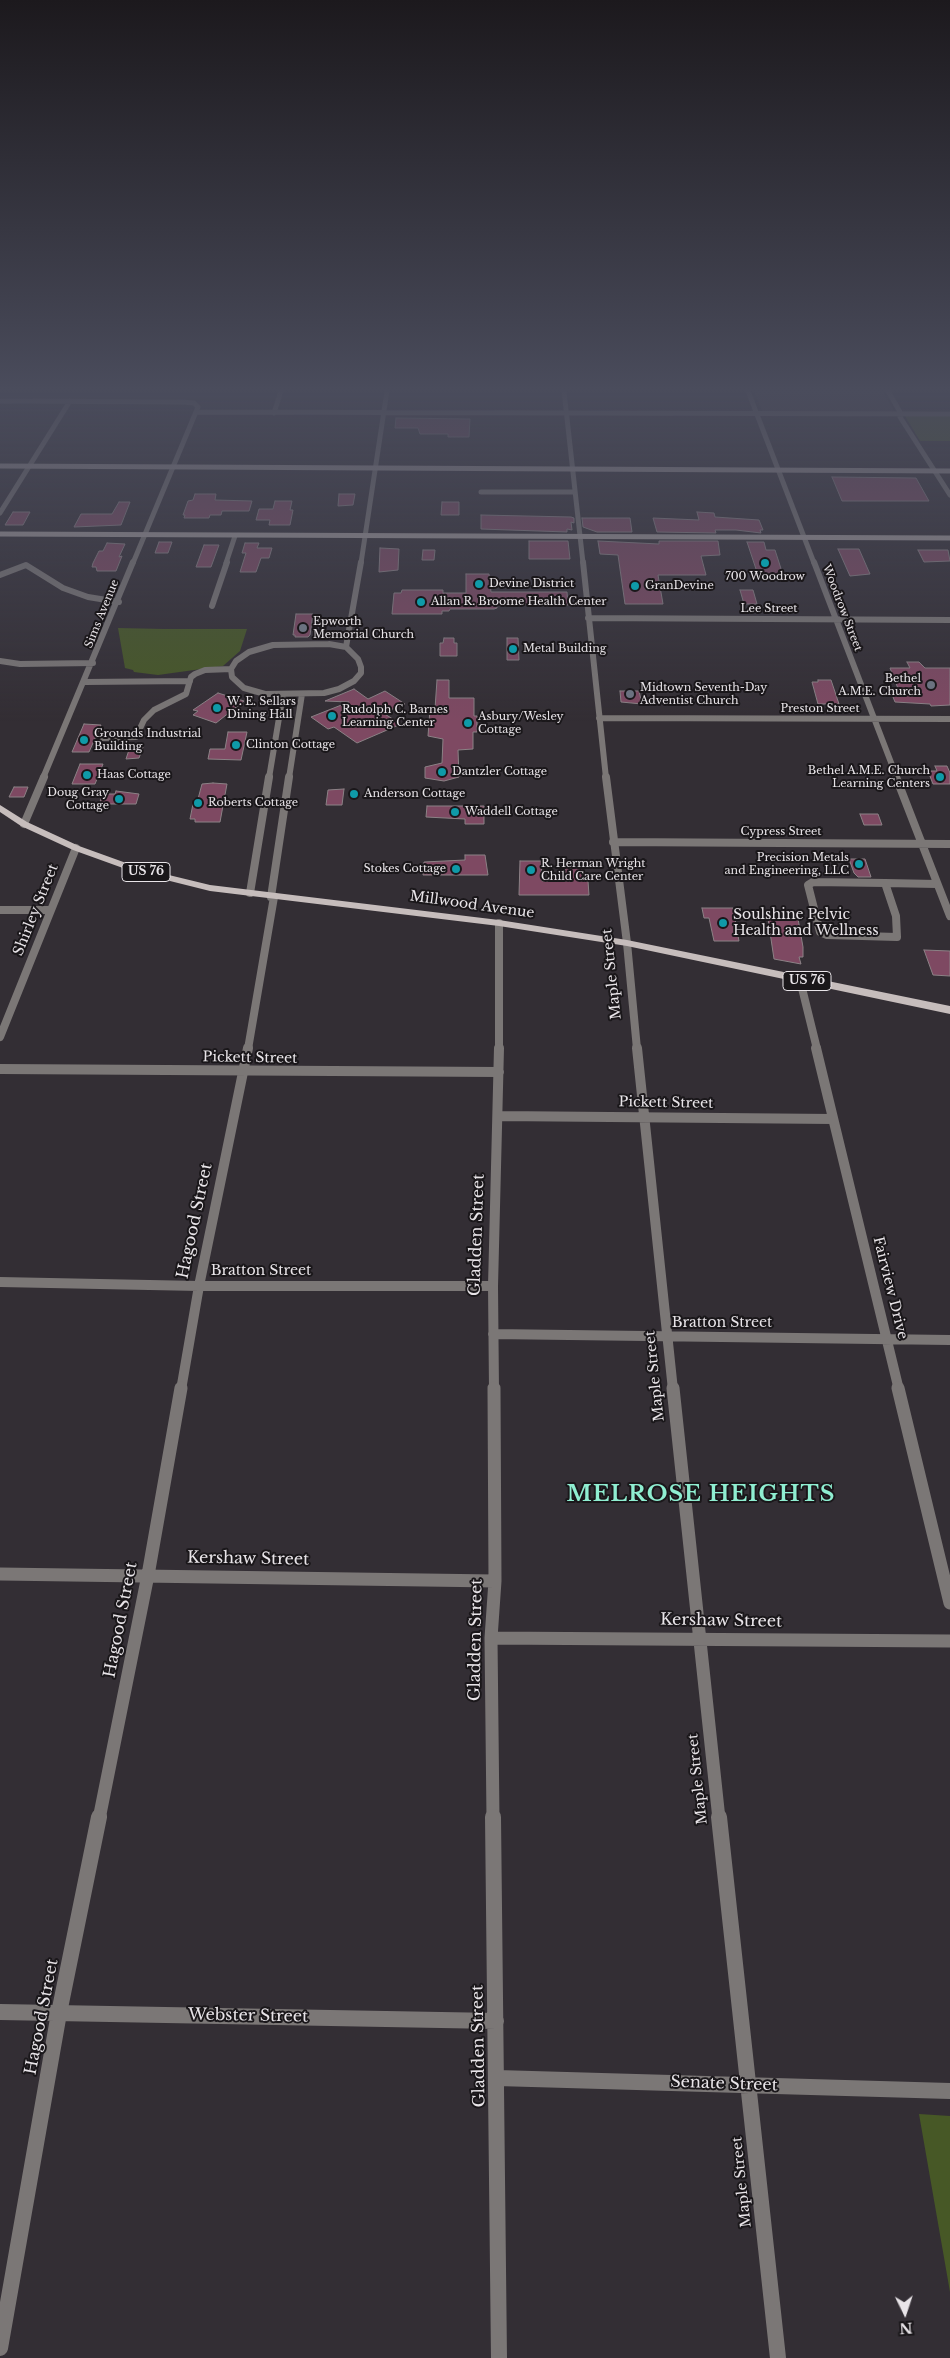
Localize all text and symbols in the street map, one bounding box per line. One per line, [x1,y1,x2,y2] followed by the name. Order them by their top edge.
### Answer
[759,557,771,569] marker: 700 Woodrow
[819,563,865,653] street label: Woodrow Street
[725,570,805,584] place label: 700 Woodrow
[489,577,574,591] place label: Devine District
[82,578,122,650] street label: Sims Avenue
[473,578,485,590] marker: Devine District
[645,579,714,593] place label: GranDevine
[629,580,641,592] marker: GranDevine
[431,595,607,609] place label: Allan R. Broome Health Center
[415,596,427,608] marker: Allan R. Broome Health Center
[741,602,797,616] street label: Lee Street
[313,615,414,641] place label: Epworth Memorial Church
[297,622,309,634] marker: Epworth Memorial Church
[523,642,606,656] place label: Metal Building
[507,643,519,655] marker: Metal Building
[838,672,921,698] place label: Bethel A.M.E. Church
[925,679,937,691] marker: Bethel A.M.E. Church
[640,681,767,707] place label: Midtown Seventh-Day Adventist Church
[624,688,636,700] marker: Midtown Seventh-Day Adventist Church
[227,695,296,721] place label: W. E. Sellars Dining Hall
[211,702,223,714] marker: W. E. Sellars Dining Hall
[780,702,860,716] street label: Preston Street
[342,703,448,729] place label: Rudolph C. Barnes Learning Center
[326,710,338,722] marker: Rudolph C. Barnes Learning Center
[478,710,564,736] place label: Asbury/Wesley Cottage
[462,717,474,729] marker: Asbury/Wesley Cottage
[94,727,201,753] place label: Grounds Industrial Building
[78,734,90,746] marker: Grounds Industrial Building
[246,738,335,752] place label: Clinton Cottage
[230,739,242,751] marker: Clinton Cottage
[808,764,930,790] place label: Bethel A.M.E. Church Learning Centers
[452,765,547,779] place label: Dantzler Cottage
[436,766,448,778] marker: Dantzler Cottage
[97,768,171,782] place label: Haas Cottage
[81,769,93,781] marker: Haas Cottage
[934,771,946,783] marker: Bethel A.M.E. Church Learning Centers
[47,786,109,812] place label: Doug Gray Cottage
[364,787,465,801] place label: Anderson Cottage
[348,788,360,800] marker: Anderson Cottage
[113,793,125,805] marker: Doug Gray Cottage
[208,796,298,810] place label: Roberts Cottage
[192,797,204,809] marker: Roberts Cottage
[465,805,558,819] place label: Waddell Cottage
[449,806,461,818] marker: Waddell Cottage
[741,825,821,839] street label: Cypress Street
[725,851,849,877] place label: Precision Metals and Engineering, LLC
[541,857,645,883] place label: R. Herman Wright Child Care Center
[853,858,865,870] marker: Precision Metals and Engineering, LLC
[10,862,62,958] street label: Shirley Street
[122,862,170,882] road number: US 76
[364,862,446,876] place label: Stokes Cottage
[450,863,462,875] marker: Stokes Cottage
[525,864,537,876] marker: R. Herman Wright Child Care Center
[409,888,535,922] street label: Millwood Avenue
[733,907,879,940] place label: Soulshine Pelvic Health and Wellness
[717,917,729,929] marker: Soulshine Pelvic Health and Wellness
[599,928,625,1020] street label: Maple Street
[783,971,831,990] road number: US 76
[202,1049,298,1067] street label: Pickett Street
[618,1094,714,1112] street label: Pickett Street
[173,1161,217,1281] street label: Hagood Street
[465,1173,489,1297] street label: Gladden Street
[869,1235,911,1341] street label: Fairview Drive
[211,1263,311,1279] street label: Bratton Street
[672,1315,772,1331] street label: Bratton Street
[642,1330,668,1422] street label: Maple Street
[565,1482,837,1508] district label: MELROSE HEIGHTS
[187,1548,309,1570] street label: Kershaw Street
[100,1560,142,1680] street label: Hagood Street
[465,1579,487,1701] street label: Gladden Street
[660,1610,782,1632] street label: Kershaw Street
[685,1733,711,1825] street label: Maple Street
[21,1957,63,2077] street label: Hagood Street
[468,1985,490,2107] street label: Gladden Street
[188,2005,308,2027] street label: Webster Street
[670,2073,778,2095] street label: Senate Street
[729,2136,755,2228] street label: Maple Street
[880,2288,930,2338] north arrow
[899,2319,913,2337] text: N

